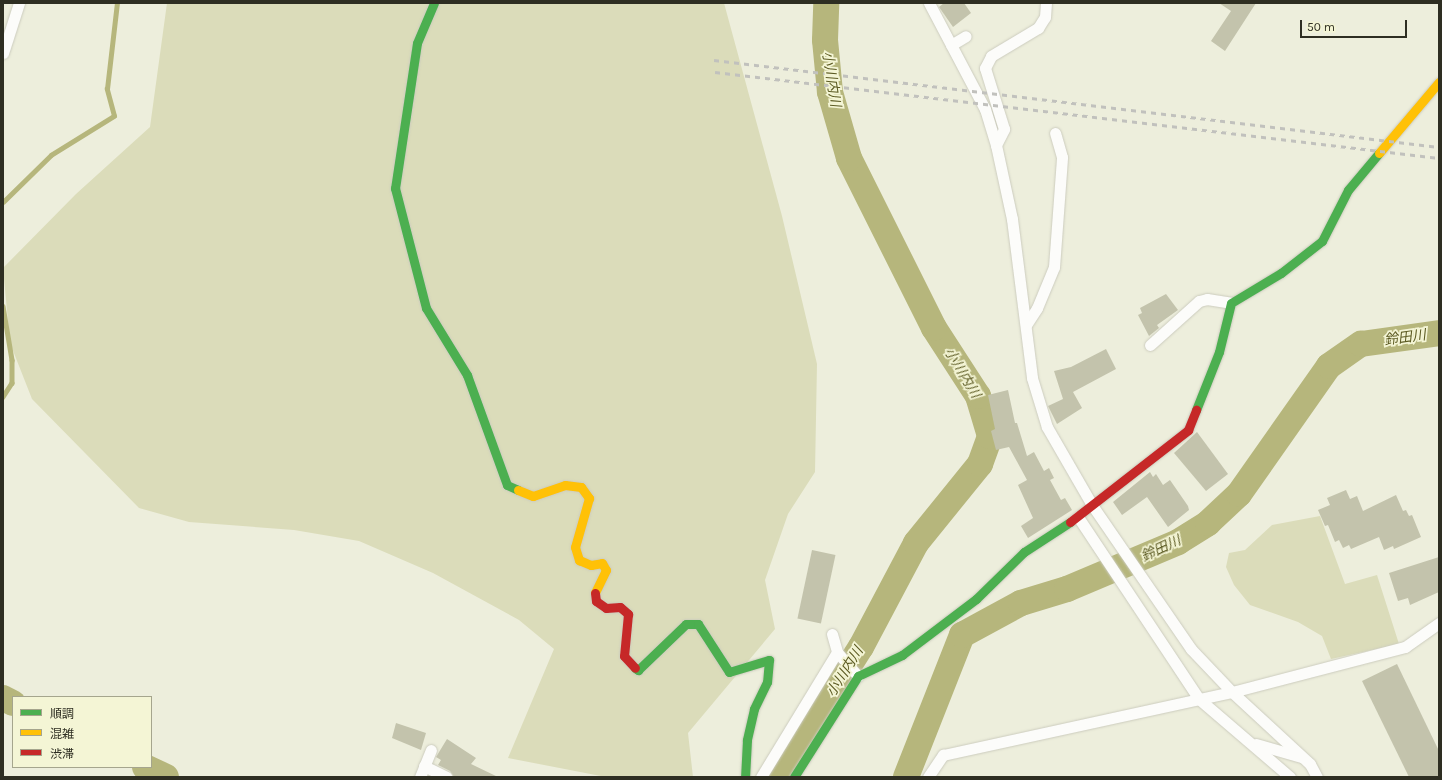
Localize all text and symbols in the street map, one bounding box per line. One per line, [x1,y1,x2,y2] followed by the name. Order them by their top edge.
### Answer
[1302,12,1409,38] scale bar
[1307,20,1335,34] text: 50 m
[818,50,844,108] water label: 小川内川
[1383,327,1427,349] water label: 鈴田川
[940,345,984,401] water label: 小川内川
[1138,533,1184,565] water label: 鈴田川
[823,644,867,700] water label: 小川内川
[12,696,152,768] legend
[50,707,74,721] text: 順調
[50,727,74,741] text: 混雑
[50,747,74,761] text: 渋滞

